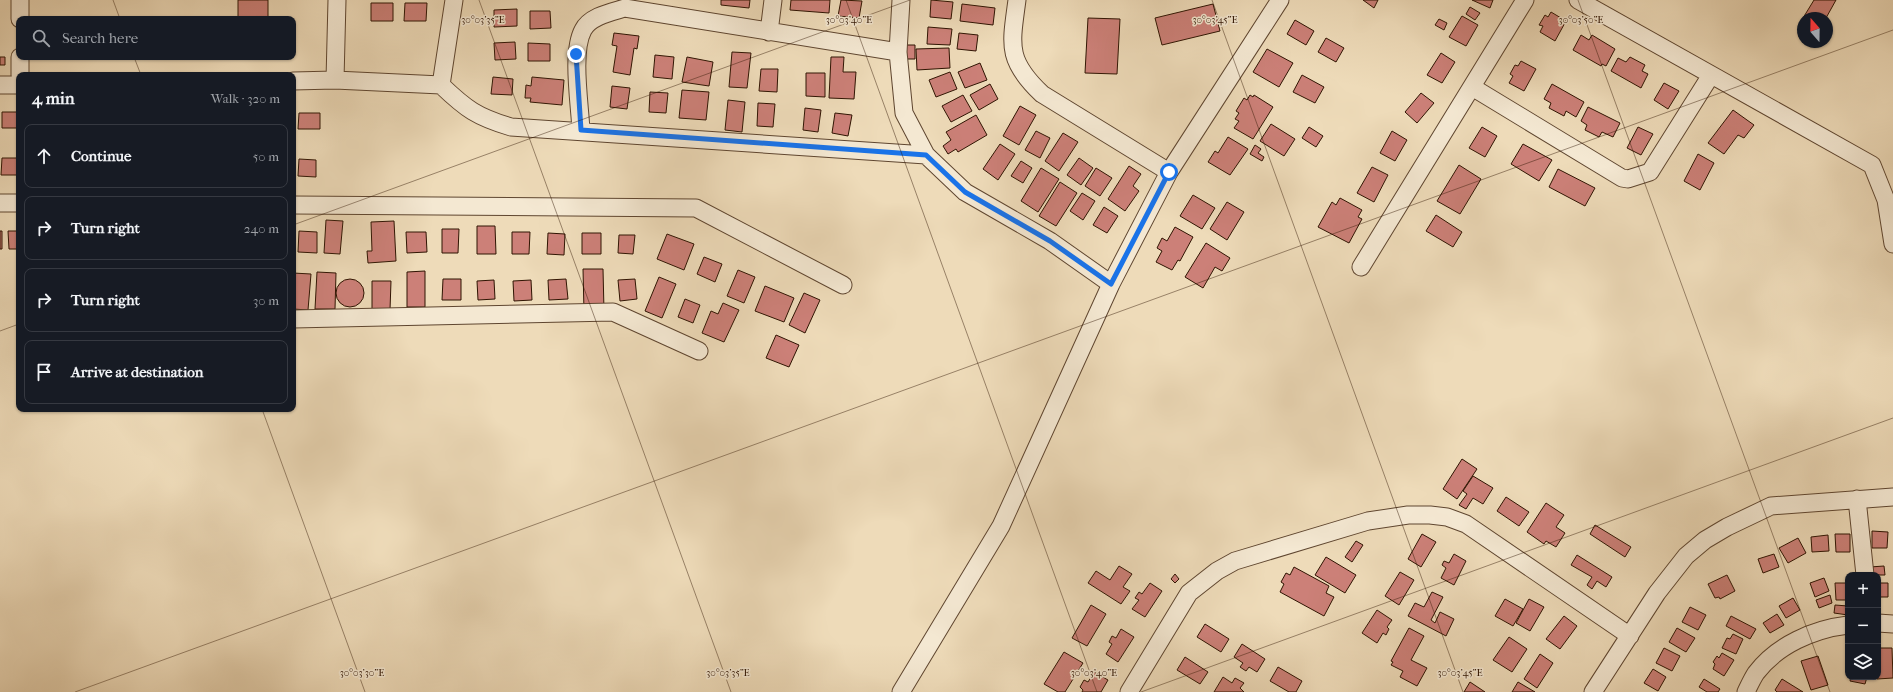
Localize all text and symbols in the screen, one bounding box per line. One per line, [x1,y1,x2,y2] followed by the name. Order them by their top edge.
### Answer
[1797,12,1833,48] north arrow
[461,14,505,26] text: 30°03'35"E
[826,14,872,26] text: 30°03'40"E
[1193,14,1238,26] text: 30°03'45"E
[1559,14,1603,26] text: 30°03'50"E
[16,16,296,60] search box
[30,27,52,49] icon: search
[62,29,138,47] text: Search here
[567,45,585,63] route end
[32,88,75,108] text: 4 min
[211,91,280,106] text: Walk · 320 m
[33,145,55,167] icon: ahead
[71,147,131,165] text: Continue
[253,149,279,164] text: 50 m
[1160,163,1178,181] route start
[33,217,55,239] icon: right
[71,219,140,237] text: Turn right
[244,221,279,236] text: 240 m
[33,289,55,311] icon: right
[71,291,140,309] text: Turn right
[253,293,279,308] text: 30 m
[33,361,55,383] icon: arrive
[71,363,203,381] text: Arrive at destination
[1845,572,1881,680] map controls
[1845,572,1881,608] button: +
[1845,608,1881,644] button: −
[1845,644,1881,680] button: layers
[340,667,384,679] text: 30°03'30"E
[706,667,750,679] text: 30°03'35"E
[1071,667,1117,679] text: 30°03'40"E
[1438,667,1483,679] text: 30°03'45"E

